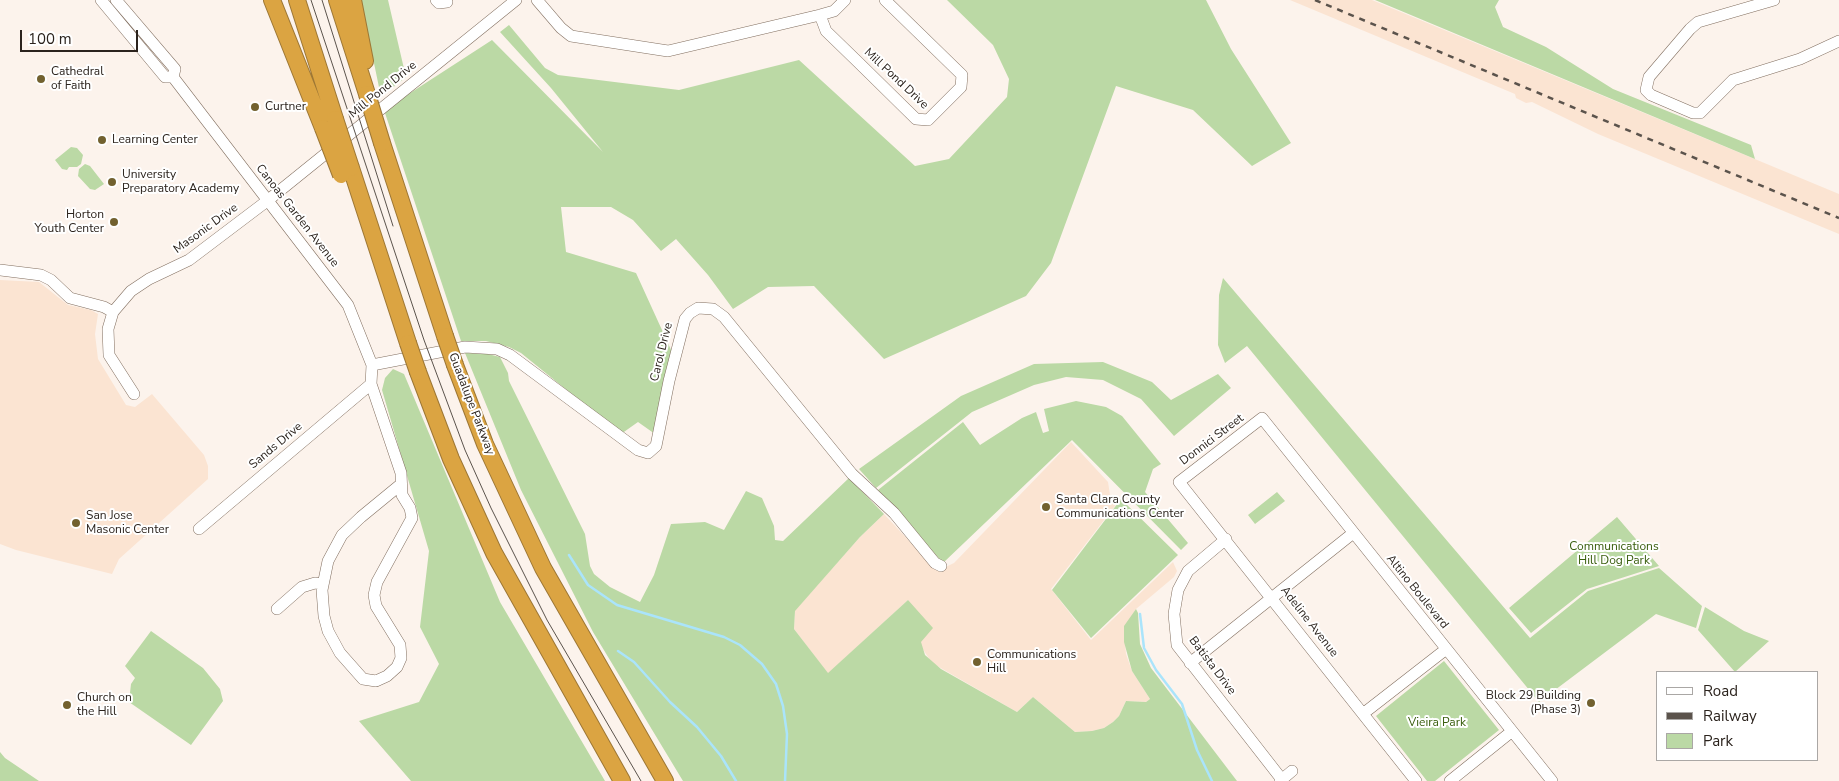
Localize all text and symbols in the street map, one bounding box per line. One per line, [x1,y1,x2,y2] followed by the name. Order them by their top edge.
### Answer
[22,20,140,52] scale bar
[28,29,72,49] text: 100 m
[861,46,931,112] street label: Mill Pond Drive
[346,58,420,122] street label: Mill Pond Drive
[51,65,104,93] place label: Cathedral of Faith
[35,73,47,85] marker: Cathedral of Faith
[265,100,306,114] place label: Curtner
[249,101,261,113] marker: Curtner
[112,133,198,147] place label: Learning Center
[96,134,108,146] marker: Learning Center
[252,162,342,270] street label: Canoas Garden Avenue
[122,168,239,196] place label: University Preparatory Academy
[106,176,118,188] marker: University Preparatory Academy
[171,201,241,257] street label: Masonic Drive
[35,208,104,236] place label: Horton Youth Center
[108,216,120,228] marker: Horton Youth Center
[648,321,676,383] street label: Carol Drive
[445,351,497,457] street label: Guadalupe Parkway
[1177,411,1247,469] street label: Donnici Street
[247,420,305,472] street label: Sands Drive
[1056,493,1184,521] place label: Santa Clara County Communications Center
[1040,501,1052,513] marker: Santa Clara County Communications Center
[86,509,169,537] place label: San Jose Masonic Center
[70,517,82,529] marker: San Jose Masonic Center
[1569,540,1659,568] park label: Communications Hill Dog Park
[1383,552,1451,632] street label: Altino Boulevard
[1277,584,1341,660] street label: Adeline Avenue
[1185,634,1239,698] street label: Batista Drive
[987,648,1076,676] place label: Communications Hill
[971,656,983,668] marker: Communications Hill
[1656,671,1819,761] legend
[1703,681,1738,701] text: Road
[1486,689,1581,717] place label: Block 29 Building (Phase 3)
[77,691,132,719] place label: Church on the Hill
[1585,697,1597,709] marker: Block 29 Building (Phase 3)
[61,699,73,711] marker: Church on the Hill
[1703,706,1757,726] text: Railway
[1408,716,1466,730] park label: Vieira Park
[1703,731,1733,751] text: Park

